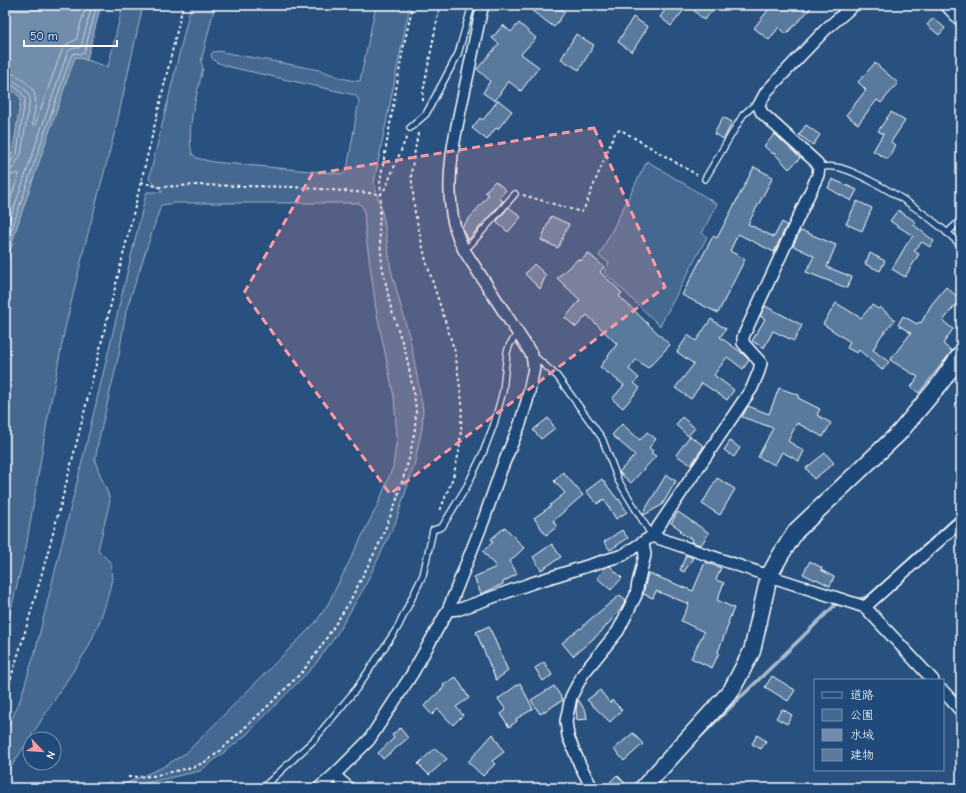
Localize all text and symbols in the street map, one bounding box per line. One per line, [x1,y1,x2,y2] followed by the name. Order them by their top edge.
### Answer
[24,22,117,48] scale bar
[30,29,58,43] text: 50 m
[814,679,944,771] legend
[850,688,874,702] text: 道路
[850,708,874,722] text: 公園
[850,728,874,742] text: 水域
[22,731,62,771] north arrow
[850,748,874,762] text: 建物
[43,749,58,761] text: N

